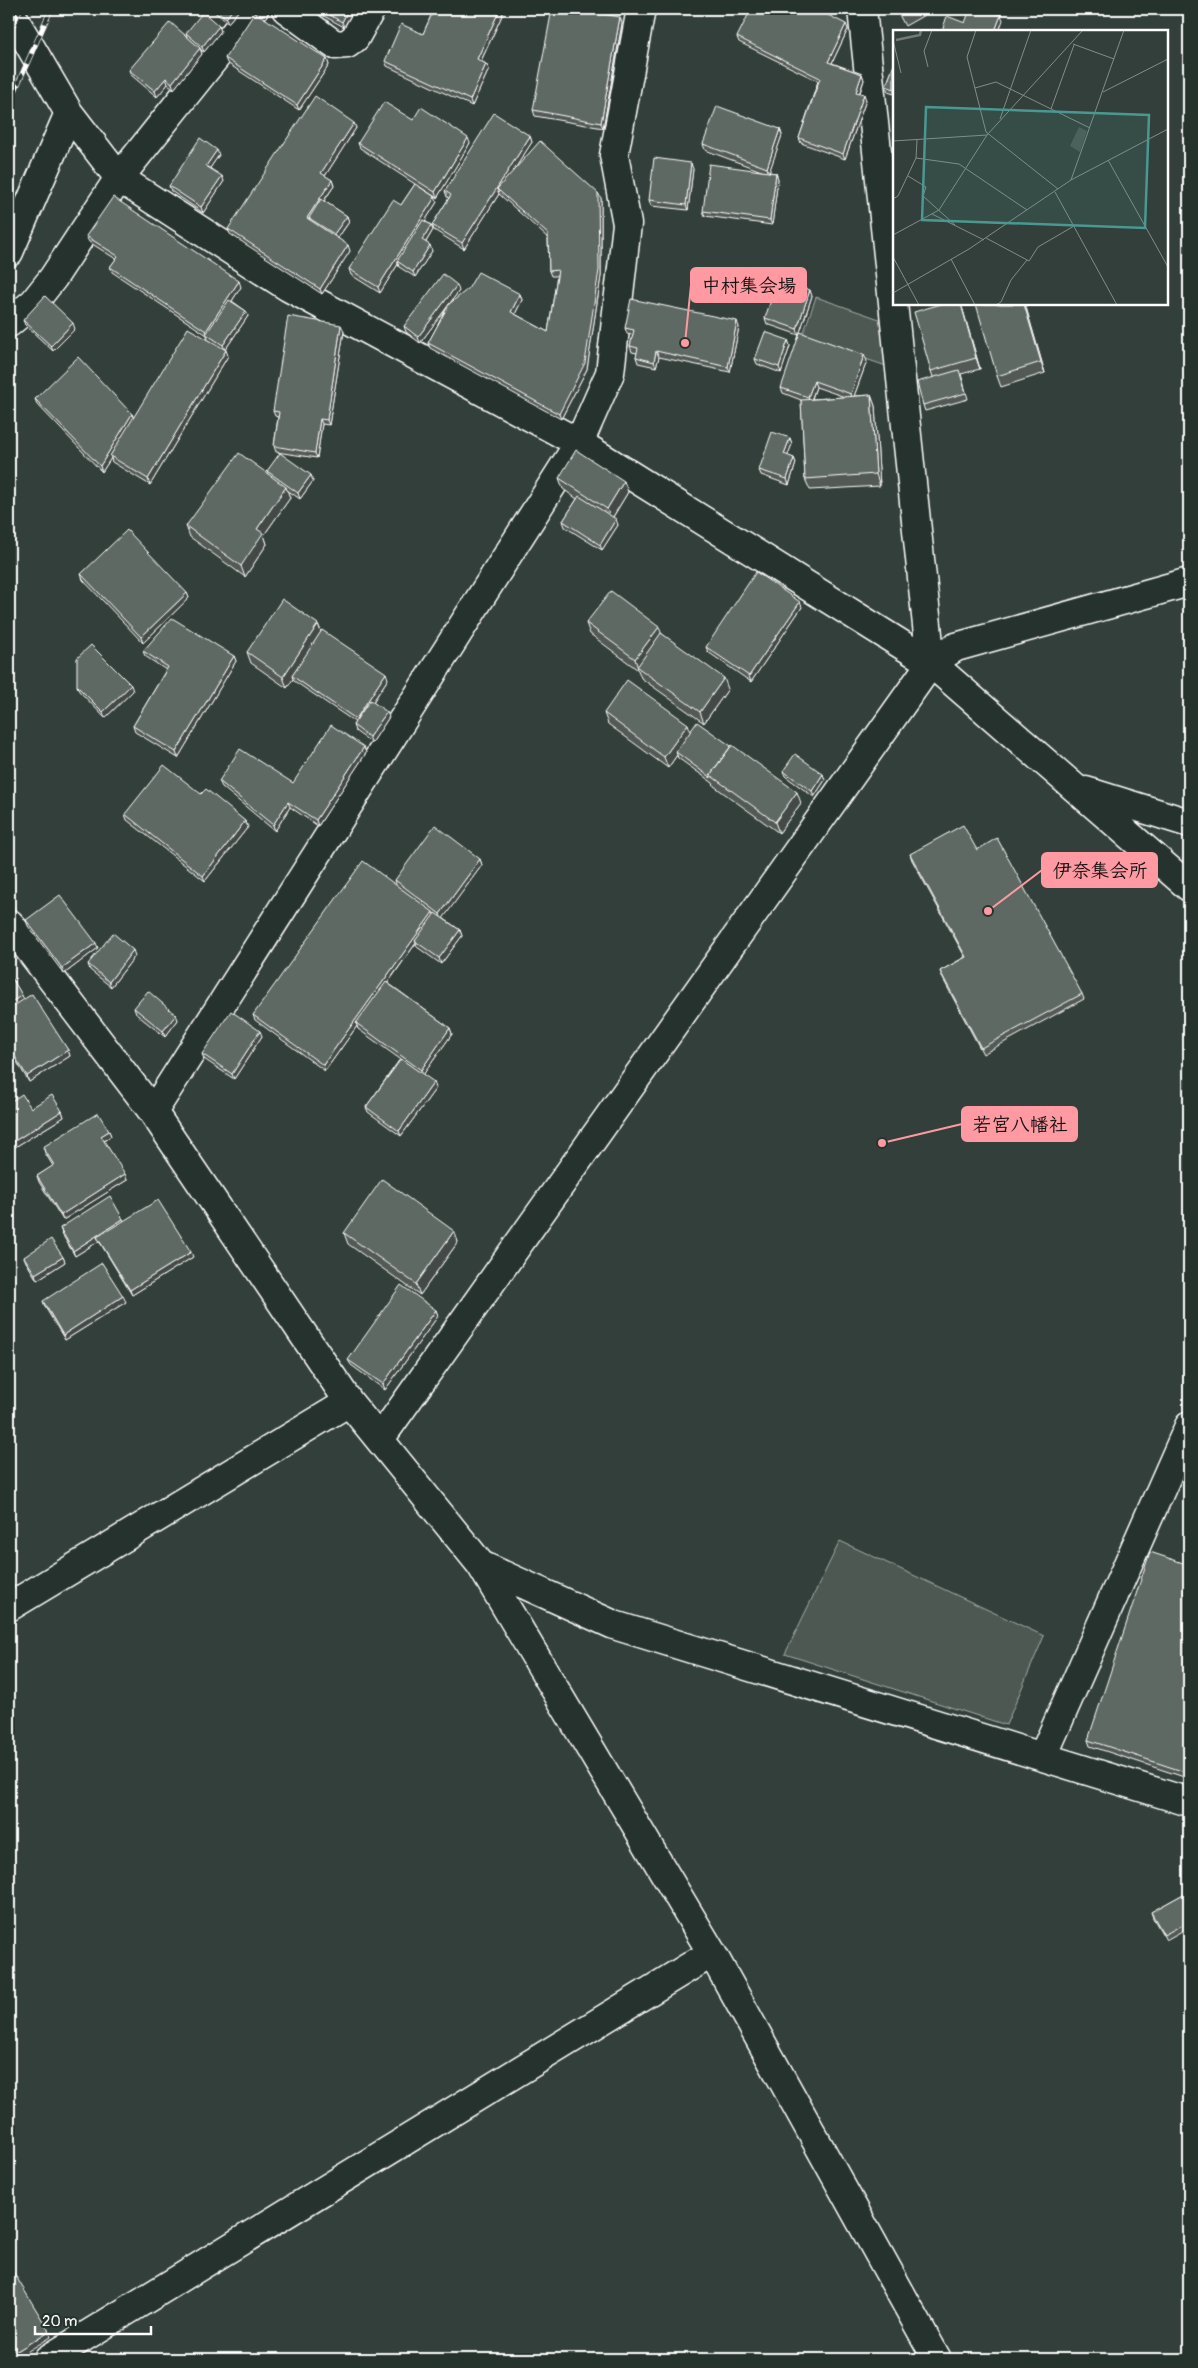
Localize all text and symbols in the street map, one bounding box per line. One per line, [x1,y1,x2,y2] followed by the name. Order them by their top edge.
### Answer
[893,30,1168,305] inset map
[691,268,806,302] callout: 中村集会場
[701,274,797,298] text: 中村集会場
[1042,853,1157,887] callout: 伊奈集会所
[1052,859,1148,883] text: 伊奈集会所
[962,1107,1077,1141] callout: 若宮八幡社
[972,1113,1068,1137] text: 若宮八幡社
[35,2303,151,2335] scale bar
[42,2312,77,2331] text: 20 m

